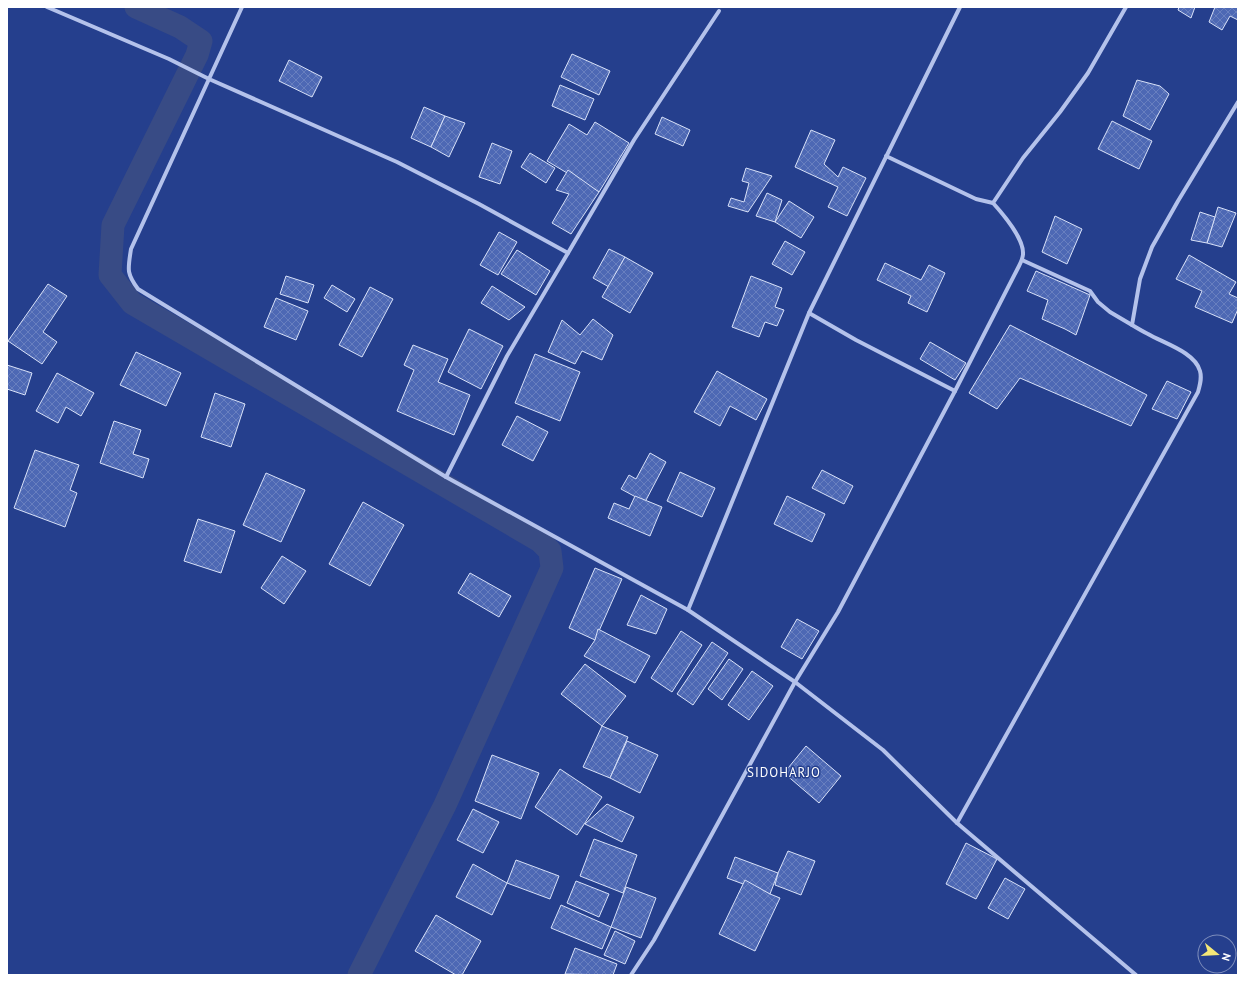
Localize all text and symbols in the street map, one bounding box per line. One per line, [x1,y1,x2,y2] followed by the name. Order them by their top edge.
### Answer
[747,764,821,781] district label: SIDOHARJO
[1197,934,1237,974] north arrow
[1219,951,1234,963] text: N

